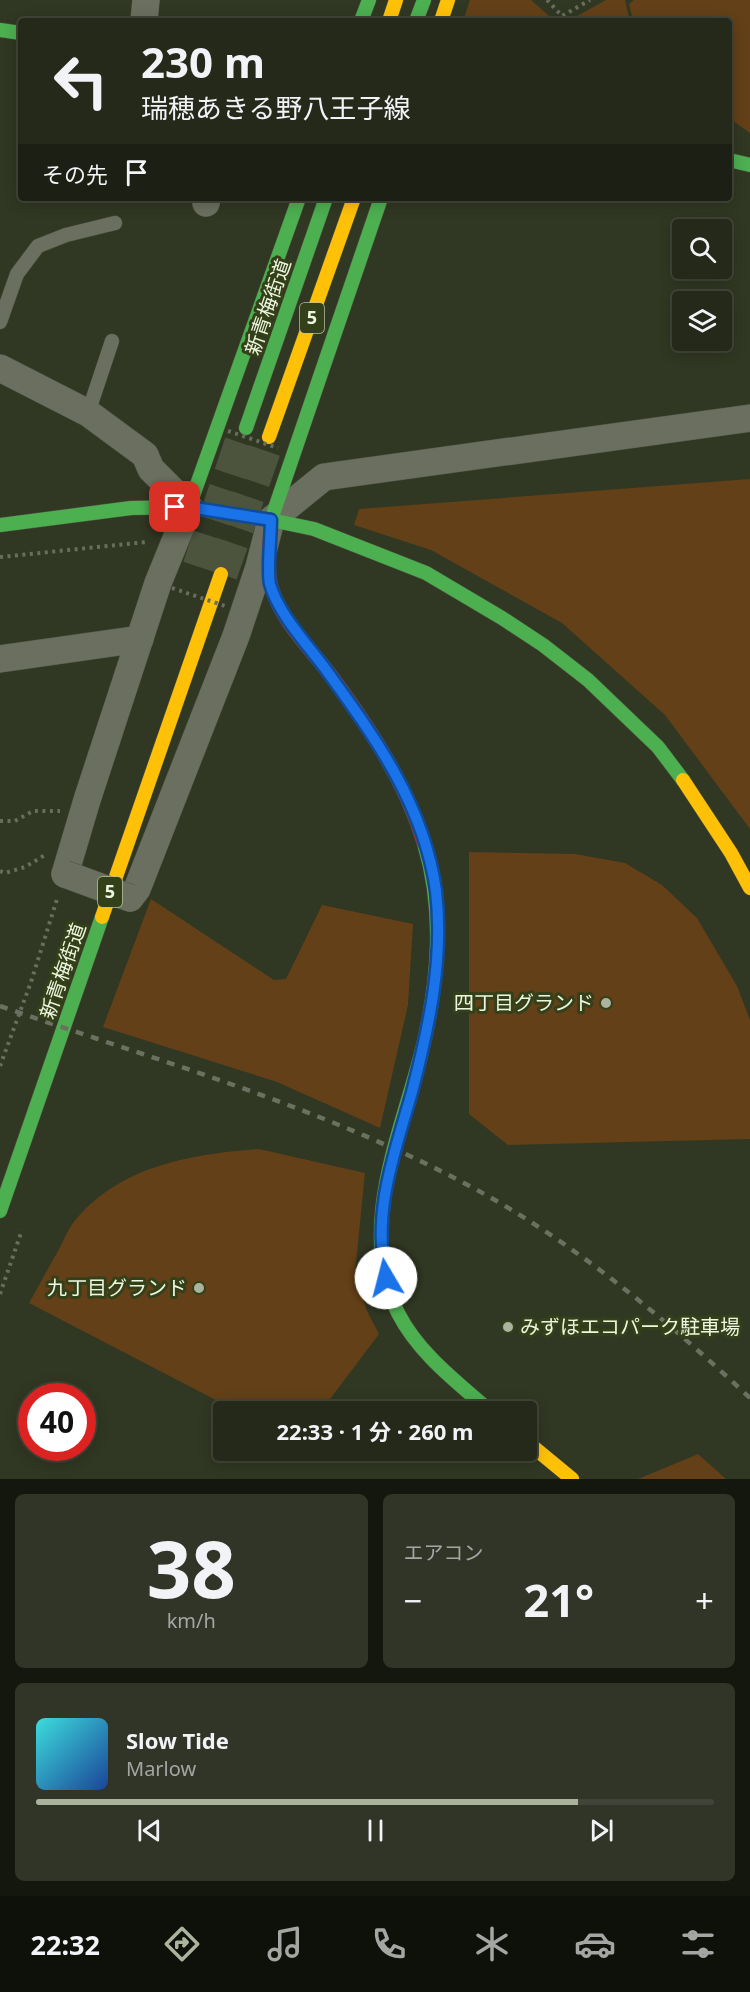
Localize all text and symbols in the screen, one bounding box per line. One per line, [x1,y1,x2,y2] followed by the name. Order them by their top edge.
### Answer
[141,33,265,90] text: 230 m
[42,42,120,120] icon: left
[141,89,410,126] text: 瑞穂あきる野八王子線
[120,156,153,189] icon: arrive
[42,159,108,189] text: その先
[672,219,732,351] map controls
[672,219,732,279] button: search
[238,255,297,359] street label: 新青梅街道
[672,291,732,351] button: layers
[300,303,324,333] road number: 5
[149,481,200,532] pin
[158,490,191,523] icon: arrive
[98,877,122,907] road number: 5
[33,919,92,1023] street label: 新青梅街道
[454,989,594,1016] place label: 四丁目グランド
[599,996,613,1010] marker: 四丁目グランド
[354,1246,418,1310] position arrow
[47,1274,187,1301] place label: 九丁目グランド
[192,1281,206,1295] marker: 九丁目グランド
[520,1313,740,1340] place label: みずほエコパーク駐車場
[501,1320,515,1334] marker: みずほエコパーク駐車場
[18,1383,96,1461] speed limit sign: 40
[277,1416,474,1446] text: 22:33 · 1 分 · 260 m
[147,1515,236,1621] text: 38
[404,1539,484,1566] text: エアコン
[523,1569,594,1630] text: 21°
[404,1578,422,1623] text: −
[695,1578,714,1623] text: +
[167,1607,216,1634] text: km/h
[126,1725,229,1755] text: Slow Tide
[126,1755,196,1782] text: Marlow
[133,1814,166,1847] icon: previous
[359,1814,392,1847] icon: pause
[585,1814,618,1847] icon: next
[161,1923,203,1965] icon: directions
[264,1923,306,1965] icon: music
[368,1923,410,1965] icon: phone
[471,1923,513,1965] icon: climate
[574,1923,616,1965] icon: car
[677,1923,719,1965] icon: filters
[31,1926,100,1963] text: 22:32

